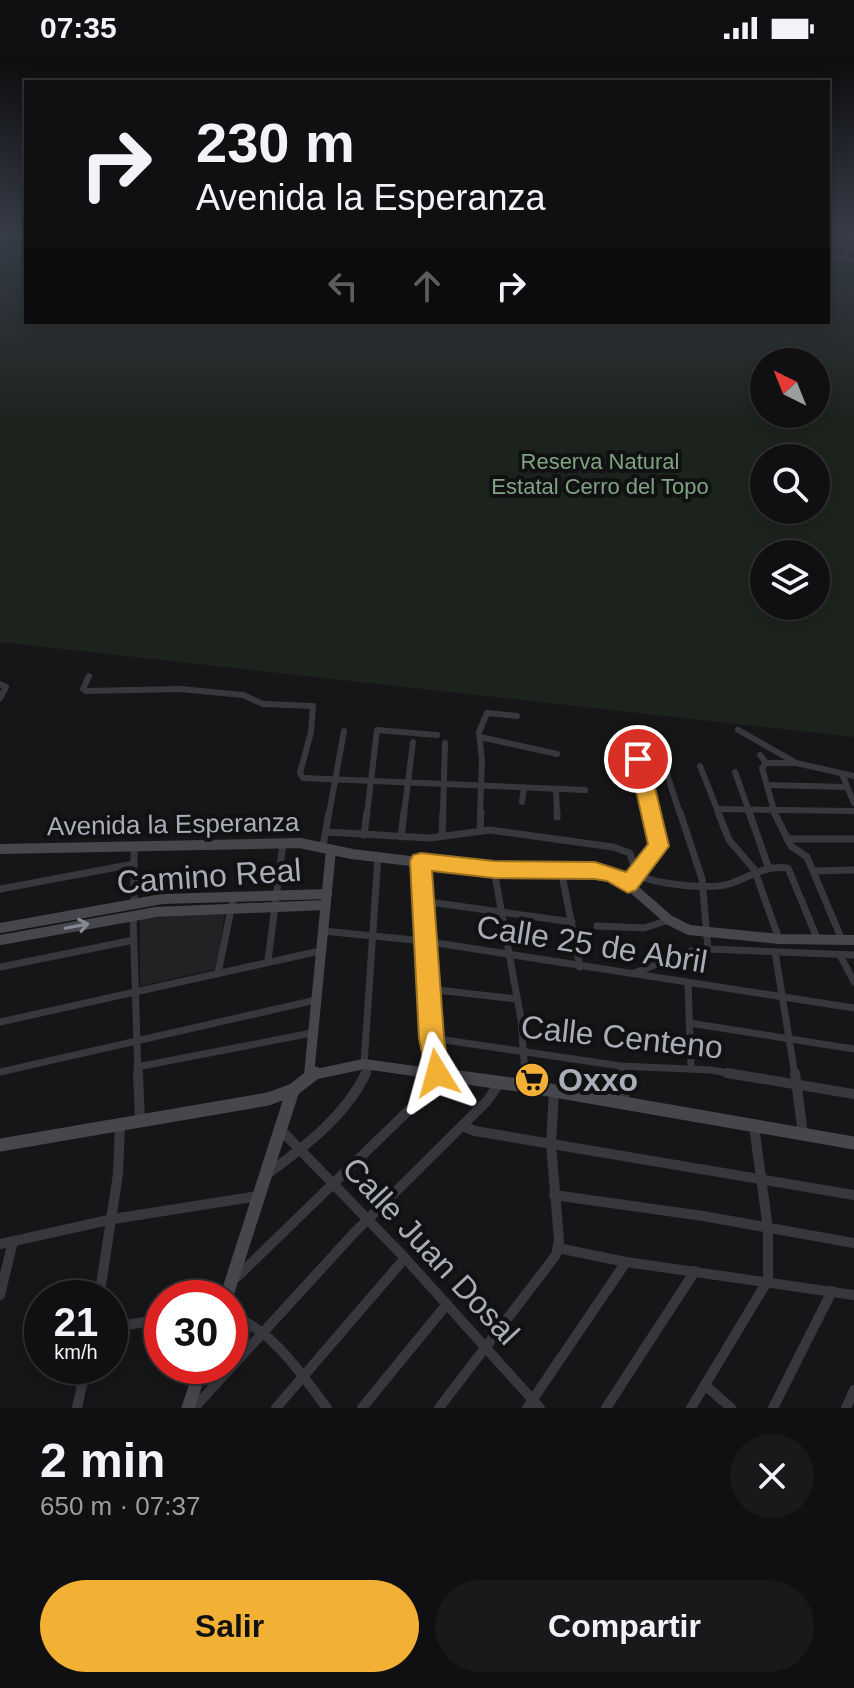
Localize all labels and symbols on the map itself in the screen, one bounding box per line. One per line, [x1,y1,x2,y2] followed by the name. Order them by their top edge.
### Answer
[750,348,830,428] north arrow
[491,449,709,499] park label: Reserva Natural Estatal Cerro del Topo
[604,725,672,793] pin
[47,807,300,841] street label: Avenida la Esperanza
[115,852,303,900] street label: Camino Real
[474,908,710,980] street label: Calle 25 de Abril
[64,918,89,933] one-way arrow
[519,1008,725,1066] street label: Calle Centeno
[395,1031,479,1115] position arrow
[513,1061,551,1099] supermarket icon: Oxxo
[558,1062,638,1098] place label: Oxxo
[335,1150,527,1352] street label: Calle Juan Dosal
[144,1280,248,1384] speed limit sign: 30

